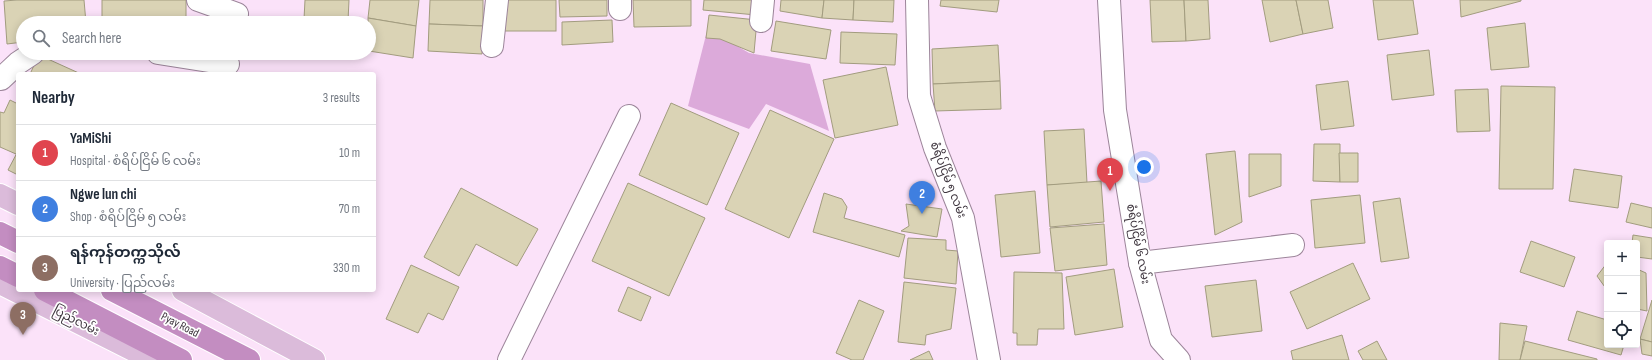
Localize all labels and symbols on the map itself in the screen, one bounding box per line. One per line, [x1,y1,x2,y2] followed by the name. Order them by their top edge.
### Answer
[925,139,971,221] street label: စံရိပ်ငြိမ် ၅ လမ်း
[1134,157,1154,177] your location
[1097,158,1123,191] pin: 1
[909,181,935,214] pin: 2
[1121,202,1155,286] street label: စံရိပ်ငြိမ် ၆ လမ်း
[49,301,103,341] street label: ပြည်လမ်း
[10,302,36,335] pin: 3
[158,309,202,341] street label: Pyay Road

